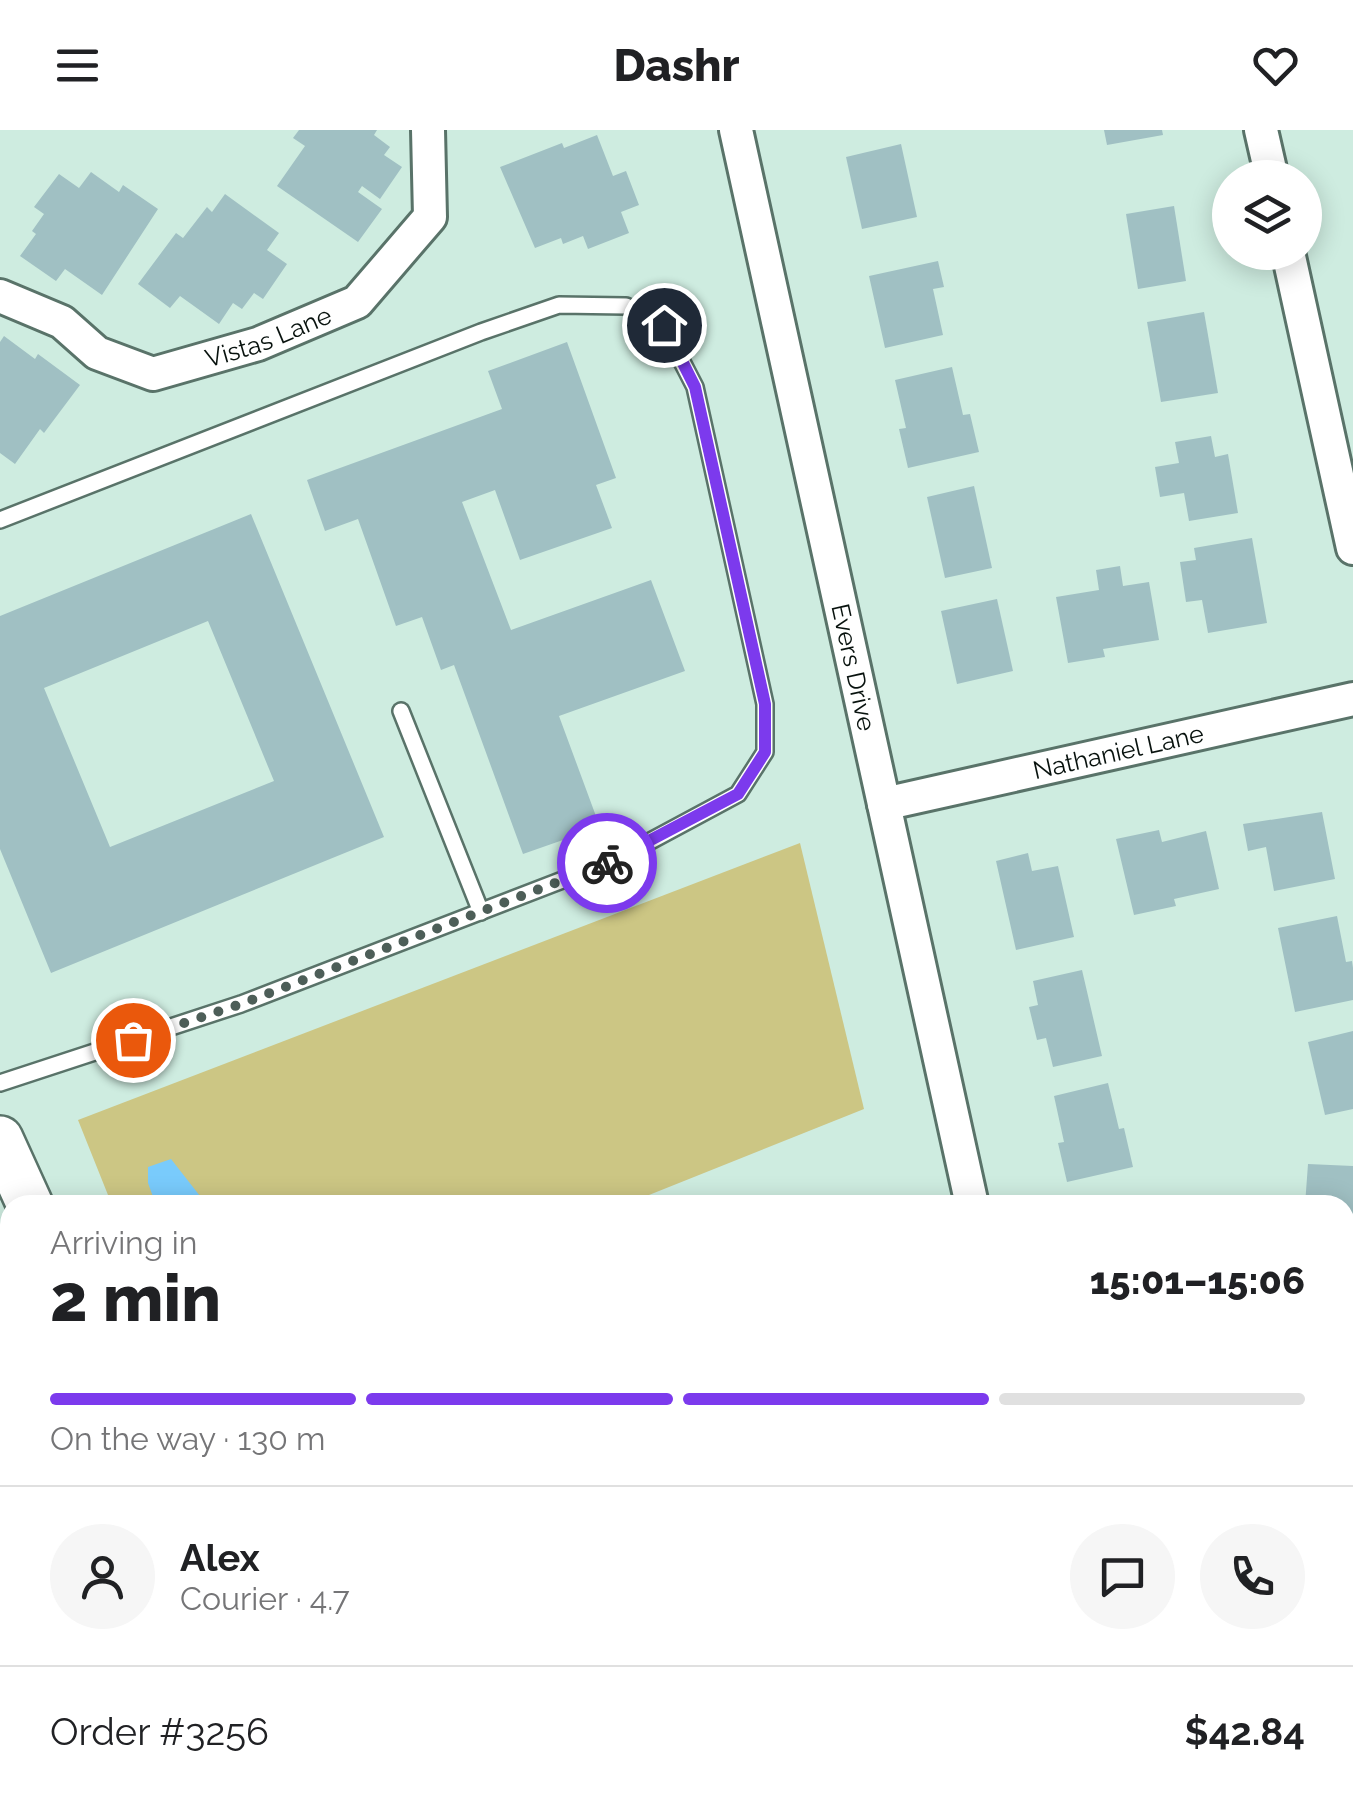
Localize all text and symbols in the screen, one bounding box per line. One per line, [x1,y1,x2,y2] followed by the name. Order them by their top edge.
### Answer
[50,38,105,93] icon: menu
[1248,38,1303,93] icon: heart
[613,39,740,92] text: Dashr
[1212,160,1322,270] map controls
[1212,160,1322,270] button: layers
[622,283,707,368] pin
[637,298,692,353] icon: home
[202,300,336,373] street label: Vistas Lane
[825,601,882,734] street label: Evers Drive
[1030,718,1206,785] street label: Nathaniel Lane
[557,813,657,913] courier
[580,836,635,891] icon: bike
[91,998,176,1083] pin
[106,1013,161,1068] icon: bag
[50,1224,197,1261] text: Arriving in
[1090,1258,1305,1303] text: 15:01–15:06
[50,1260,221,1336] text: 2 min
[50,1420,326,1457] text: On the way · 130 m
[50,1524,155,1629] button: person
[1070,1524,1175,1629] button: chat
[1200,1524,1305,1629] button: phone
[180,1535,260,1580] text: Alex
[180,1580,350,1617] text: Courier · 4.7
[50,1709,269,1754] text: Order #3256
[1185,1709,1305,1754] text: $42.84

